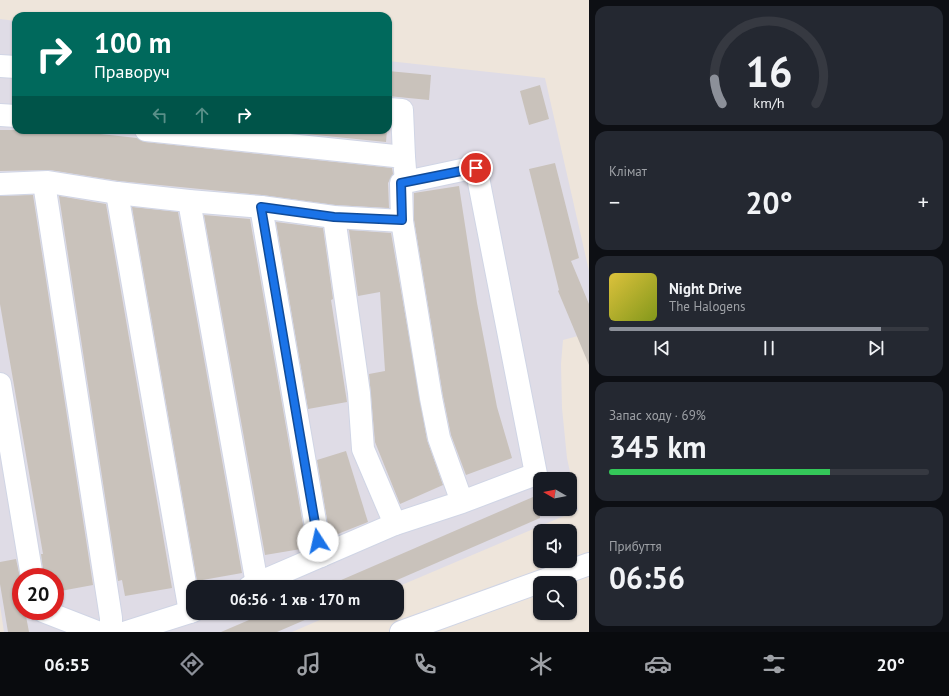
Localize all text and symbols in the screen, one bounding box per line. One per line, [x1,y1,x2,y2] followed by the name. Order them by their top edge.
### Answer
[94,24,171,61] text: 100 m
[28,28,80,80] icon: right
[745,44,793,97] text: 16
[94,60,170,83] text: Праворуч
[753,92,785,111] text: km/h
[149,104,171,126] icon: left
[191,104,213,126] icon: ahead
[233,104,255,126] icon: right
[459,151,493,185] pin
[465,157,487,179] icon: arrive
[609,163,647,180] text: Клімат
[745,183,793,222] text: 20°
[609,188,620,216] text: −
[918,188,929,216] text: +
[669,279,742,298] text: Night Drive
[669,298,746,315] text: The Halogens
[651,337,673,359] icon: previous
[758,337,780,359] icon: pause
[865,337,887,359] icon: next
[609,407,706,424] text: Запас ходу · 69%
[609,427,707,466] text: 345 km
[533,472,577,516] north arrow
[533,472,577,620] map controls
[297,520,339,562] position arrow
[533,524,577,568] button: sound
[609,538,662,555] text: Прибуття
[609,558,685,597] text: 06:56
[12,568,64,620] speed limit sign: 20
[533,576,577,620] button: search
[230,590,360,609] text: 06:56 · 1 хв · 170 m
[178,650,206,678] icon: directions
[295,650,323,678] icon: music
[411,650,439,678] icon: phone
[527,650,555,678] icon: climate
[644,650,672,678] icon: car
[760,650,788,678] icon: filters
[44,653,90,676] text: 06:55
[876,653,905,676] text: 20°

